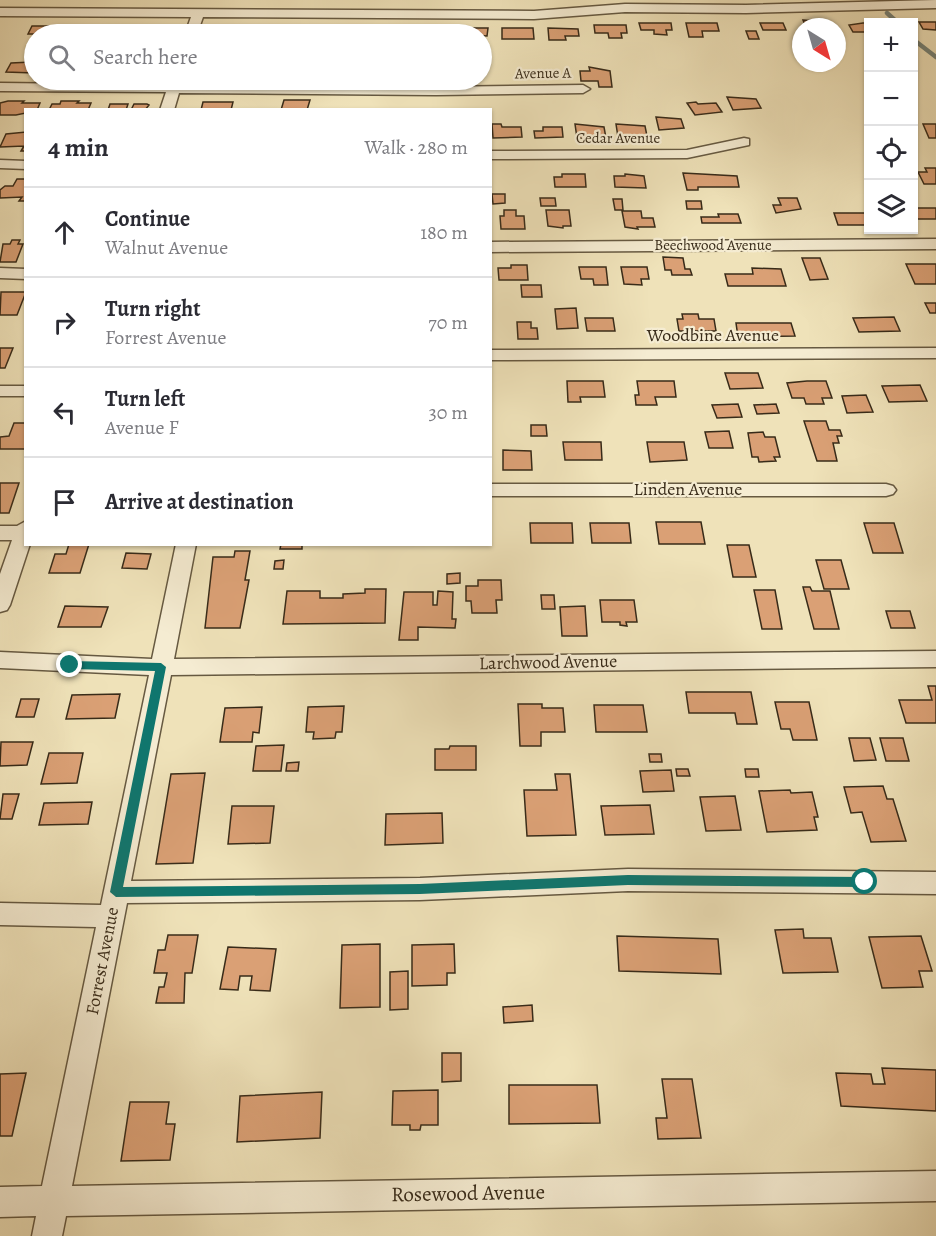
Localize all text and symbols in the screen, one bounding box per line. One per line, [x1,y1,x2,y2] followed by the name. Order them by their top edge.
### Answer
[792,18,846,72] north arrow
[864,18,918,234] map controls
[864,18,918,72] button: +
[24,24,492,90] search box
[45,41,78,74] icon: search
[93,42,198,72] text: Search here
[514,63,572,84] street label: Avenue A
[864,72,918,126] button: −
[864,126,918,180] button: locate
[576,128,660,148] street label: Cedar Avenue
[48,130,109,165] text: 4 min
[364,134,468,161] text: Walk · 280 m
[864,180,918,234] button: layers
[105,204,190,234] text: Continue
[48,216,81,249] icon: ahead
[420,219,468,246] text: 180 m
[105,234,228,261] text: Walnut Avenue
[654,235,772,255] street label: Beechwood Avenue
[105,294,201,324] text: Turn right
[48,306,81,339] icon: right
[428,309,468,336] text: 70 m
[646,323,779,347] street label: Woodbine Avenue
[105,324,227,351] text: Forrest Avenue
[105,384,185,414] text: Turn left
[48,396,81,429] icon: left
[428,399,468,426] text: 30 m
[105,414,179,441] text: Avenue F
[634,477,742,501] street label: Linden Avenue
[48,486,81,519] icon: arrive
[105,487,294,517] text: Arrive at destination
[479,649,617,675] street label: Larchwood Avenue
[56,651,82,677] route end
[851,868,877,894] route start
[80,905,124,1017] street label: Forrest Avenue
[391,1178,545,1208] street label: Rosewood Avenue

